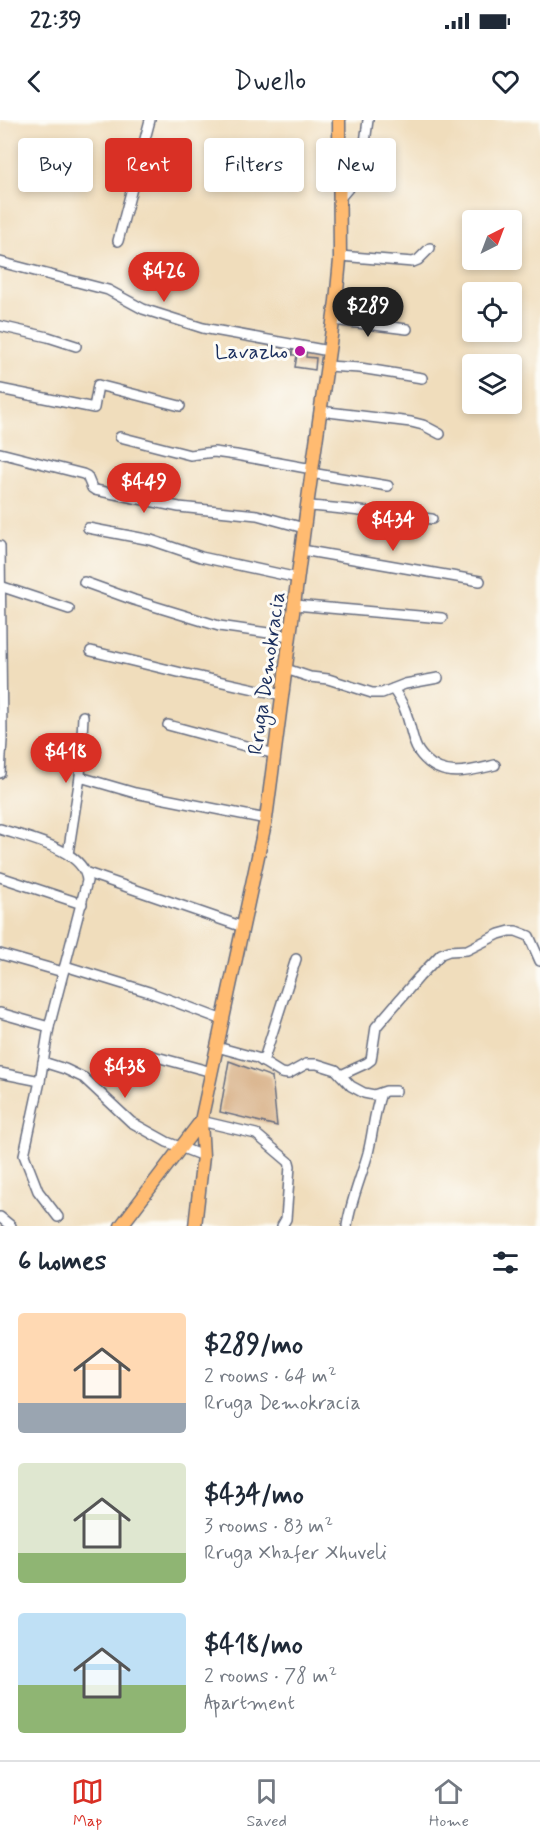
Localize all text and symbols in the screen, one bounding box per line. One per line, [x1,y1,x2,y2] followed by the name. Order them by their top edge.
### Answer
[30,7,81,35] text: 22:39
[234,64,306,99] text: Dwello
[18,65,51,98] icon: back
[489,65,522,98] icon: heart
[18,138,93,192] chip: Buy
[105,138,192,192] chip: Rent
[204,138,304,192] chip: Filters
[316,138,396,192] chip: New
[462,210,522,270] north arrow
[462,210,522,414] map controls
[128,252,200,303] pin: $426
[142,258,186,285] text: $426
[462,282,522,342] button: locate
[332,287,404,338] pin: $289
[346,293,390,320] text: $289
[215,338,288,366] place label: Lavazho
[293,344,307,358] marker: Lavazho
[462,354,522,414] button: layers
[108,463,180,514] pin: $449
[121,469,167,496] text: $449
[357,501,429,552] pin: $434
[371,507,415,534] text: $434
[242,590,293,757] street label: Rruga Demokracia
[30,733,102,784] pin: $418
[45,739,87,766] text: $418
[89,1048,161,1099] pin: $438
[104,1054,146,1081] text: $438
[18,1245,106,1279] text: 6 homes
[489,1246,522,1279] icon: filters
[204,1329,303,1363] text: $289/mo
[66,1337,138,1409] icon: home
[204,1363,337,1390] text: 2 rooms · 64 m²
[204,1390,361,1417] text: Rruga Demokracia
[204,1479,304,1513] text: $434/mo
[66,1487,138,1559] icon: home
[204,1513,333,1540] text: 3 rooms · 83 m²
[204,1540,387,1567] text: Rruga Xhafer Xhuveli
[204,1629,303,1663] text: $418/mo
[66,1637,138,1709] icon: home
[204,1663,337,1690] text: 2 rooms · 78 m²
[204,1690,295,1717] text: Apartment
[71,1775,104,1832] tab: Map
[246,1775,287,1832] tab: Saved
[429,1775,469,1832] tab: Home

